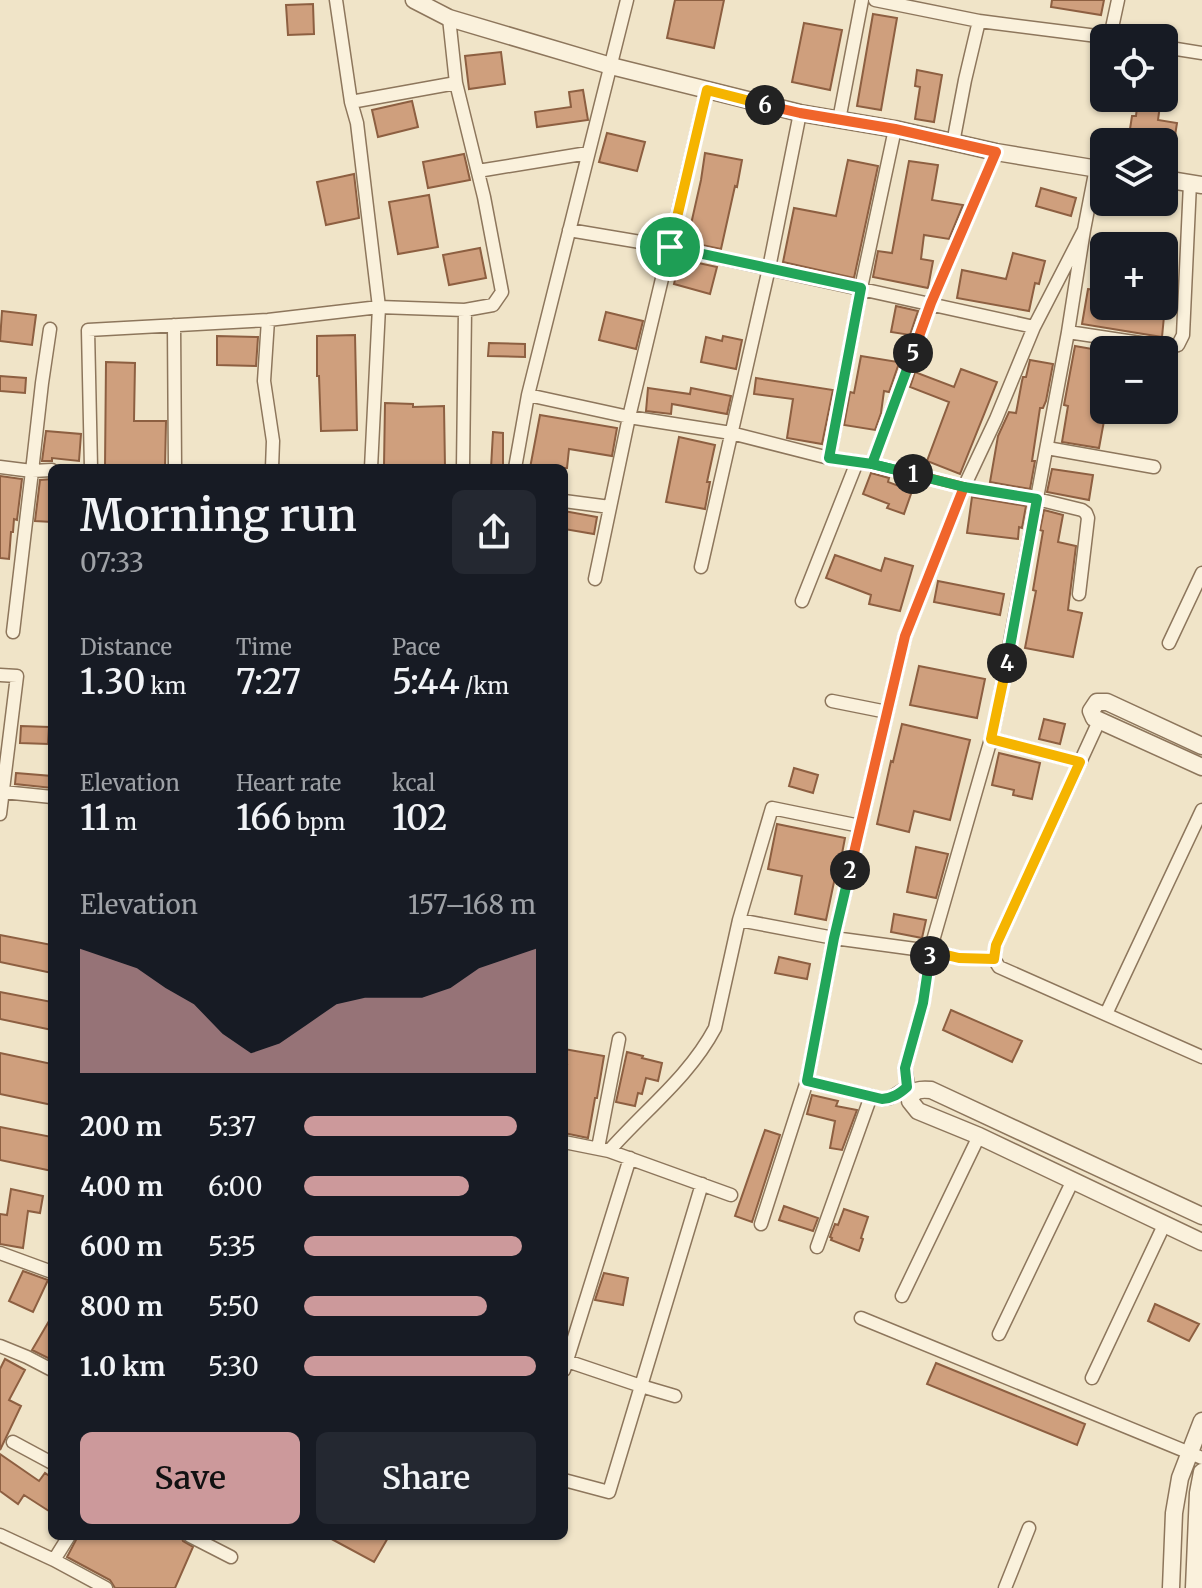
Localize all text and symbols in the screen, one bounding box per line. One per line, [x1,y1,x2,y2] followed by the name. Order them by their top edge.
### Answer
[1090,24,1178,424] map controls
[1090,24,1178,112] button: locate
[745,85,785,125] pin: 6
[758,91,772,119] text: 6
[1090,128,1178,216] button: layers
[636,213,704,281] pin
[648,225,692,269] icon: arrive
[1090,232,1178,320] button: +
[893,333,933,373] pin: 5
[1090,336,1178,424] button: −
[907,339,919,367] text: 5
[893,454,933,494] pin: 1
[908,460,918,488] text: 1
[80,488,357,543] text: Morning run
[452,490,536,574] button: share
[80,546,144,579] text: 07:33
[80,633,172,661] text: Distance
[236,633,292,661] text: Time
[392,633,440,661] text: Pace
[987,643,1027,683] pin: 4
[1000,649,1014,677] text: 4
[80,661,145,703] text: 1.30
[236,661,301,703] text: 7:27
[392,661,460,703] text: 5:44
[145,672,186,700] text: km
[460,672,509,700] text: /km
[80,769,180,797] text: Elevation
[236,769,341,797] text: Heart rate
[392,769,435,797] text: kcal
[80,797,110,839] text: 11
[236,797,292,839] text: 166
[392,797,447,839] text: 102
[110,808,137,836] text: m
[292,808,345,836] text: bpm
[830,850,870,890] pin: 2
[844,856,856,884] text: 2
[80,888,198,921] text: Elevation
[408,888,536,921] text: 157–168 m
[910,936,950,976] pin: 3
[924,942,936,970] text: 3
[80,1110,162,1143] text: 200 m
[208,1110,256,1143] text: 5:37
[80,1170,163,1203] text: 400 m
[208,1170,263,1203] text: 6:00
[80,1230,163,1263] text: 600 m
[208,1230,256,1263] text: 5:35
[80,1290,163,1323] text: 800 m
[208,1290,259,1323] text: 5:50
[80,1350,165,1383] text: 1.0 km
[208,1350,259,1383] text: 5:30
[80,1432,300,1524] button: Save
[316,1432,536,1524] button: Share

